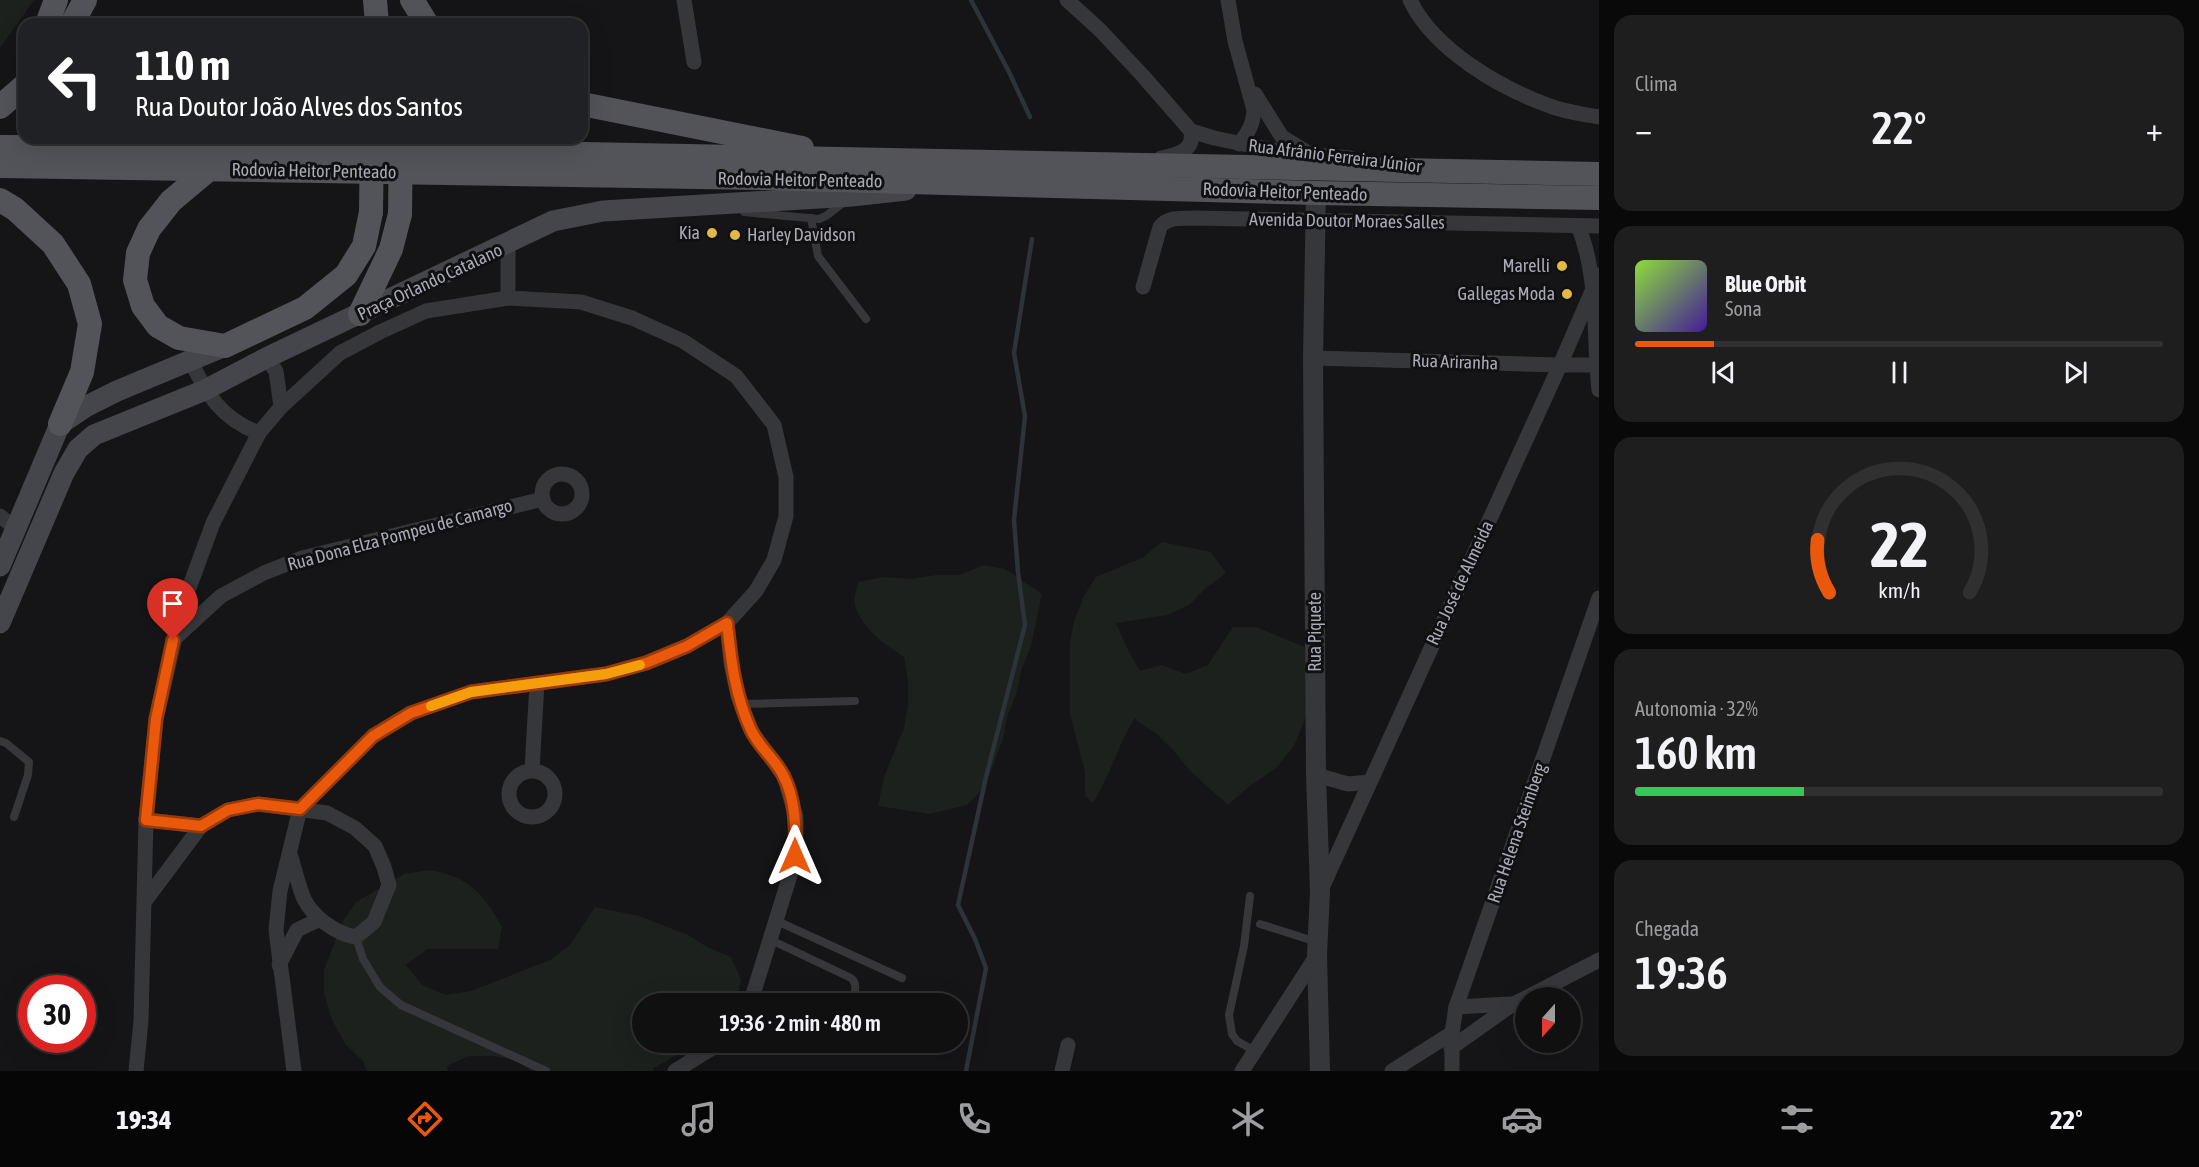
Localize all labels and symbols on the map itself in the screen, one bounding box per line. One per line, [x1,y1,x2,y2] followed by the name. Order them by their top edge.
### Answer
[1247,134,1424,177] street label: Rua Afrânio Ferreira Júnior
[231,159,397,182] street label: Rodovia Heitor Penteado
[717,168,883,191] street label: Rodovia Heitor Penteado
[1202,178,1368,205] street label: Rodovia Heitor Penteado
[1249,208,1445,233] street label: Avenida Doutor Moraes Salles
[679,222,700,243] place label: Kia
[747,224,856,245] place label: Harley Davidson
[705,226,719,240] marker: Kia
[728,228,742,242] marker: Harley Davidson
[354,239,505,324] street label: Praça Orlando Catalano
[1502,255,1550,276] place label: Marelli
[1555,259,1569,273] marker: Marelli
[1458,283,1555,304] place label: Gallegas Moda
[1560,287,1574,301] marker: Gallegas Moda
[1412,350,1498,373] street label: Rua Ariranha
[285,494,515,575] street label: Rua Dona Elza Pompeu de Camargo
[1422,517,1498,648] street label: Rua José de Almeida
[147,578,198,640] pin
[1304,592,1325,672] street label: Rua Piquete
[1483,760,1550,906] street label: Rua Helena Steimberg
[763,824,827,888] position arrow
[18,975,96,1053] speed limit sign: 30
[1515,987,1581,1053] north arrow

